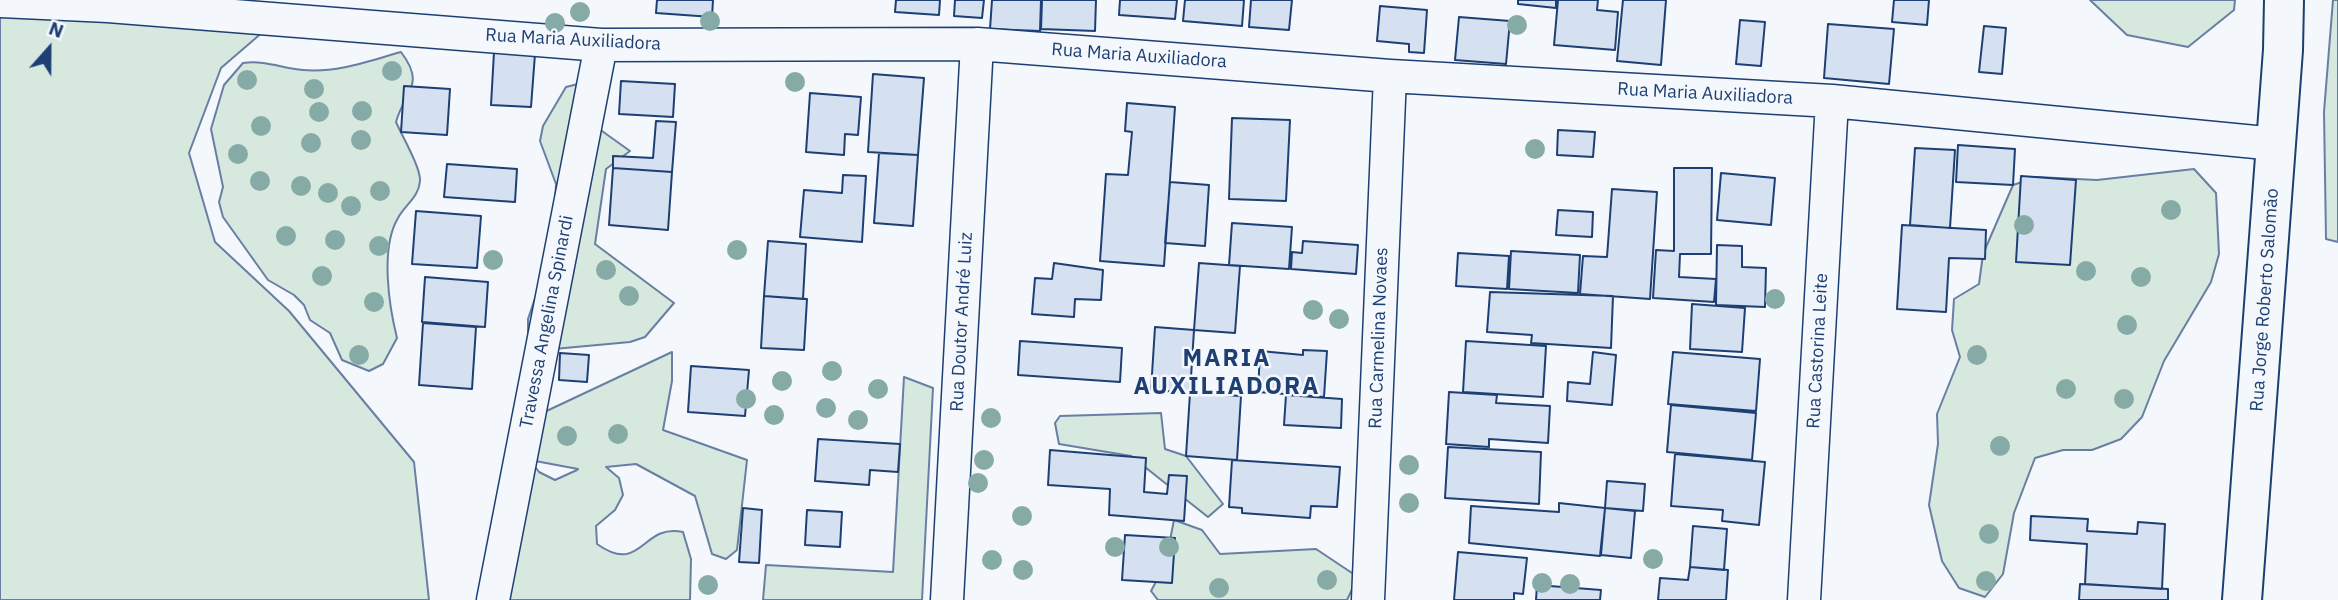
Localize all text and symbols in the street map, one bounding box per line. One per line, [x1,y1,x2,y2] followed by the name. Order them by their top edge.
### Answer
[14,14,84,84] north arrow
[46,16,67,43] text: N
[485,25,661,55] street label: Rua Maria Auxiliadora
[1051,39,1227,73] street label: Rua Maria Auxiliadora
[1617,79,1793,109] street label: Rua Maria Auxiliadora
[2246,188,2284,412] street label: Rua Jorge Roberto Salomão
[516,214,578,430] street label: Travessa Angelina Spinardi
[947,232,977,412] street label: Rua Doutor André Luiz
[1365,247,1393,429] street label: Rua Carmelina Novaes
[1803,273,1833,429] street label: Rua Castorina Leite
[1135,345,1319,401] district label: MARIA AUXILIADORA

